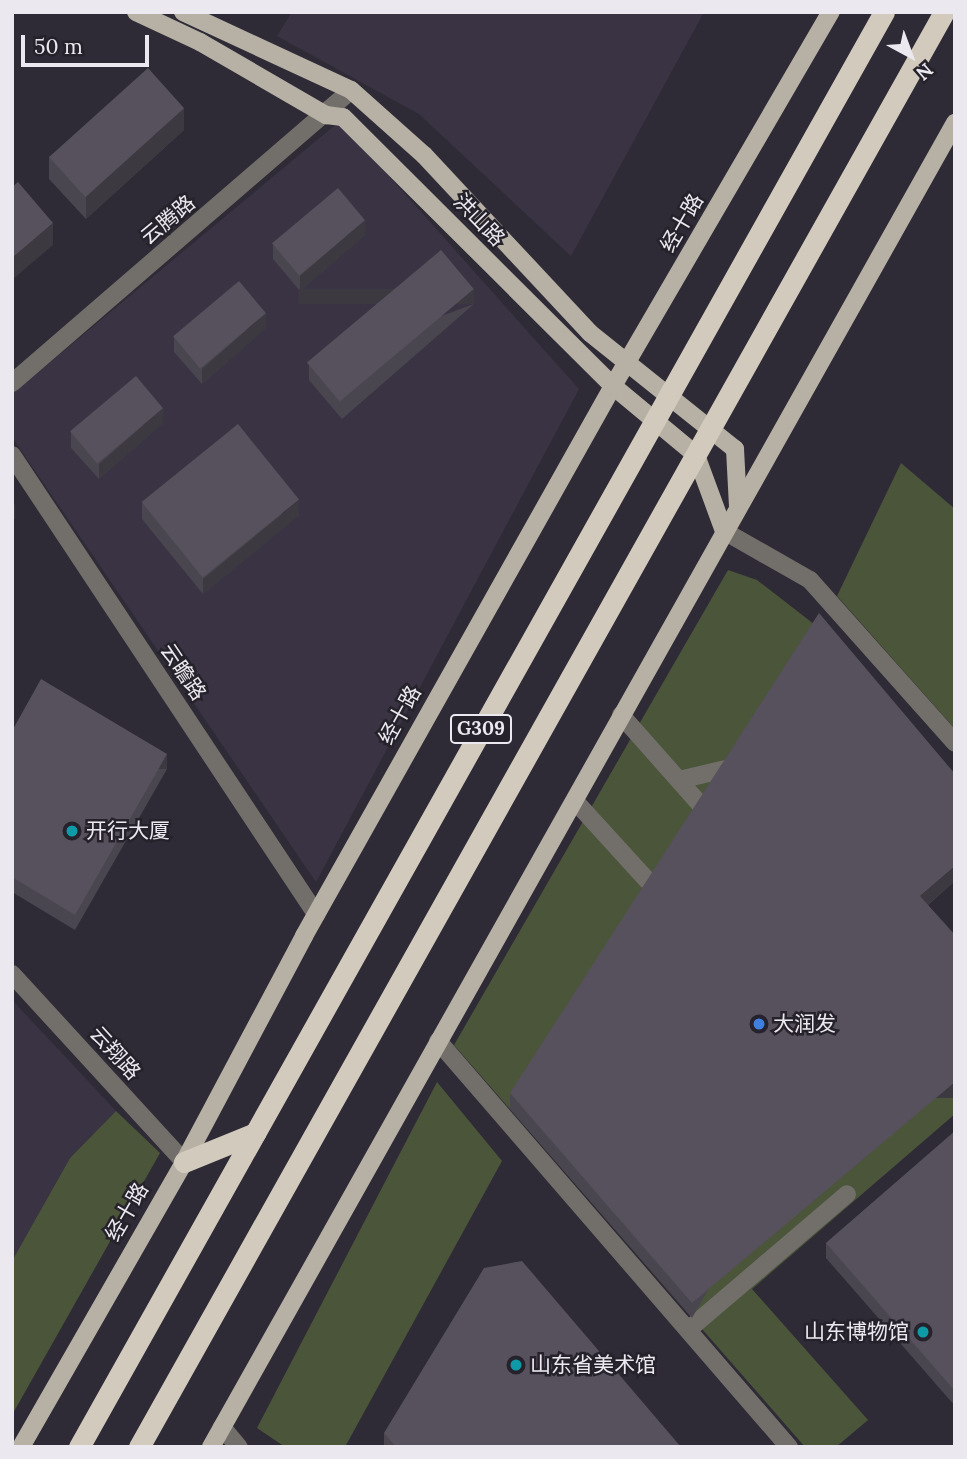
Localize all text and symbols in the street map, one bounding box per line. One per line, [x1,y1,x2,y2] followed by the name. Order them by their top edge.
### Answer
[24,21,152,65] scale bar
[876,21,946,91] north arrow
[34,33,83,60] text: 50 m
[911,58,938,86] text: N
[448,189,510,251] street label: 洪山路
[655,189,709,257] street label: 经十路
[136,190,200,250] street label: 云腾路
[155,639,211,705] street label: 云瞻路
[374,681,426,749] street label: 经十路
[449,714,512,744] road number: G309
[86,818,170,844] place label: 开行大厦
[64,823,80,839] marker: 开行大厦
[773,1011,836,1037] place label: 大润发
[751,1016,767,1032] marker: 大润发
[85,1021,145,1085] street label: 云翔路
[100,1178,154,1246] street label: 经十路
[804,1319,909,1345] place label: 山东博物馆
[915,1324,931,1340] marker: 山东博物馆
[530,1352,656,1378] place label: 山东省美术馆
[508,1357,524,1373] marker: 山东省美术馆

